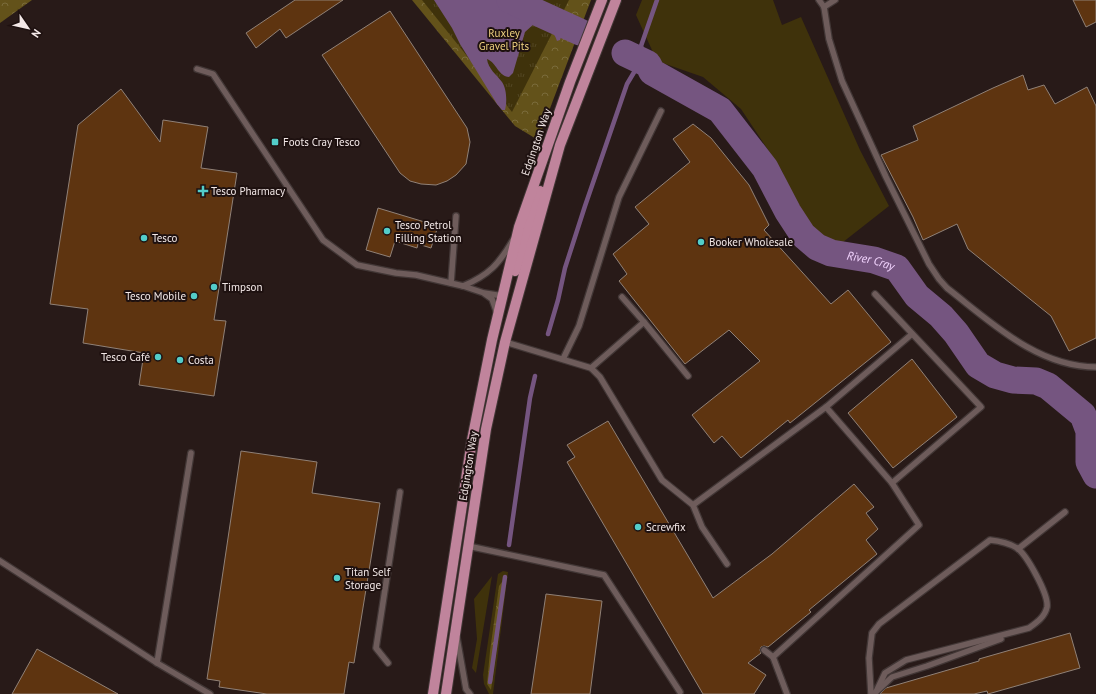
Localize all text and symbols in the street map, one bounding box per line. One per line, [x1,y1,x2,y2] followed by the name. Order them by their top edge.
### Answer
[8,8,48,48] north arrow
[479,26,530,53] park label: Ruxley Gravel Pits
[28,27,44,41] text: N
[518,106,554,177] street label: Edgington Way
[283,135,360,149] place label: Foots Cray Tesco
[270,137,280,147] marker: Foots Cray Tesco
[211,184,286,198] place label: Tesco Pharmacy
[198,186,208,196] marker: Tesco Pharmacy
[395,218,461,245] place label: Tesco Petrol Filling Station
[382,226,392,236] marker: Tesco Petrol Filling Station
[152,231,178,245] place label: Tesco
[139,233,149,243] marker: Tesco
[709,235,794,249] place label: Booker Wholesale
[696,237,706,247] marker: Booker Wholesale
[846,248,897,274] water label: River Cray
[222,280,262,294] place label: Timpson
[209,282,219,292] marker: Timpson
[125,289,186,303] place label: Tesco Mobile
[189,291,199,301] marker: Tesco Mobile
[101,350,150,364] place label: Tesco Café
[153,352,163,362] marker: Tesco Café
[188,353,214,367] place label: Costa
[175,355,185,365] marker: Costa
[456,429,481,502] street label: Edgington Way
[646,520,686,534] place label: Screwfix
[633,522,643,532] marker: Screwfix
[345,565,391,592] place label: Titan Self Storage
[332,573,342,583] marker: Titan Self Storage

